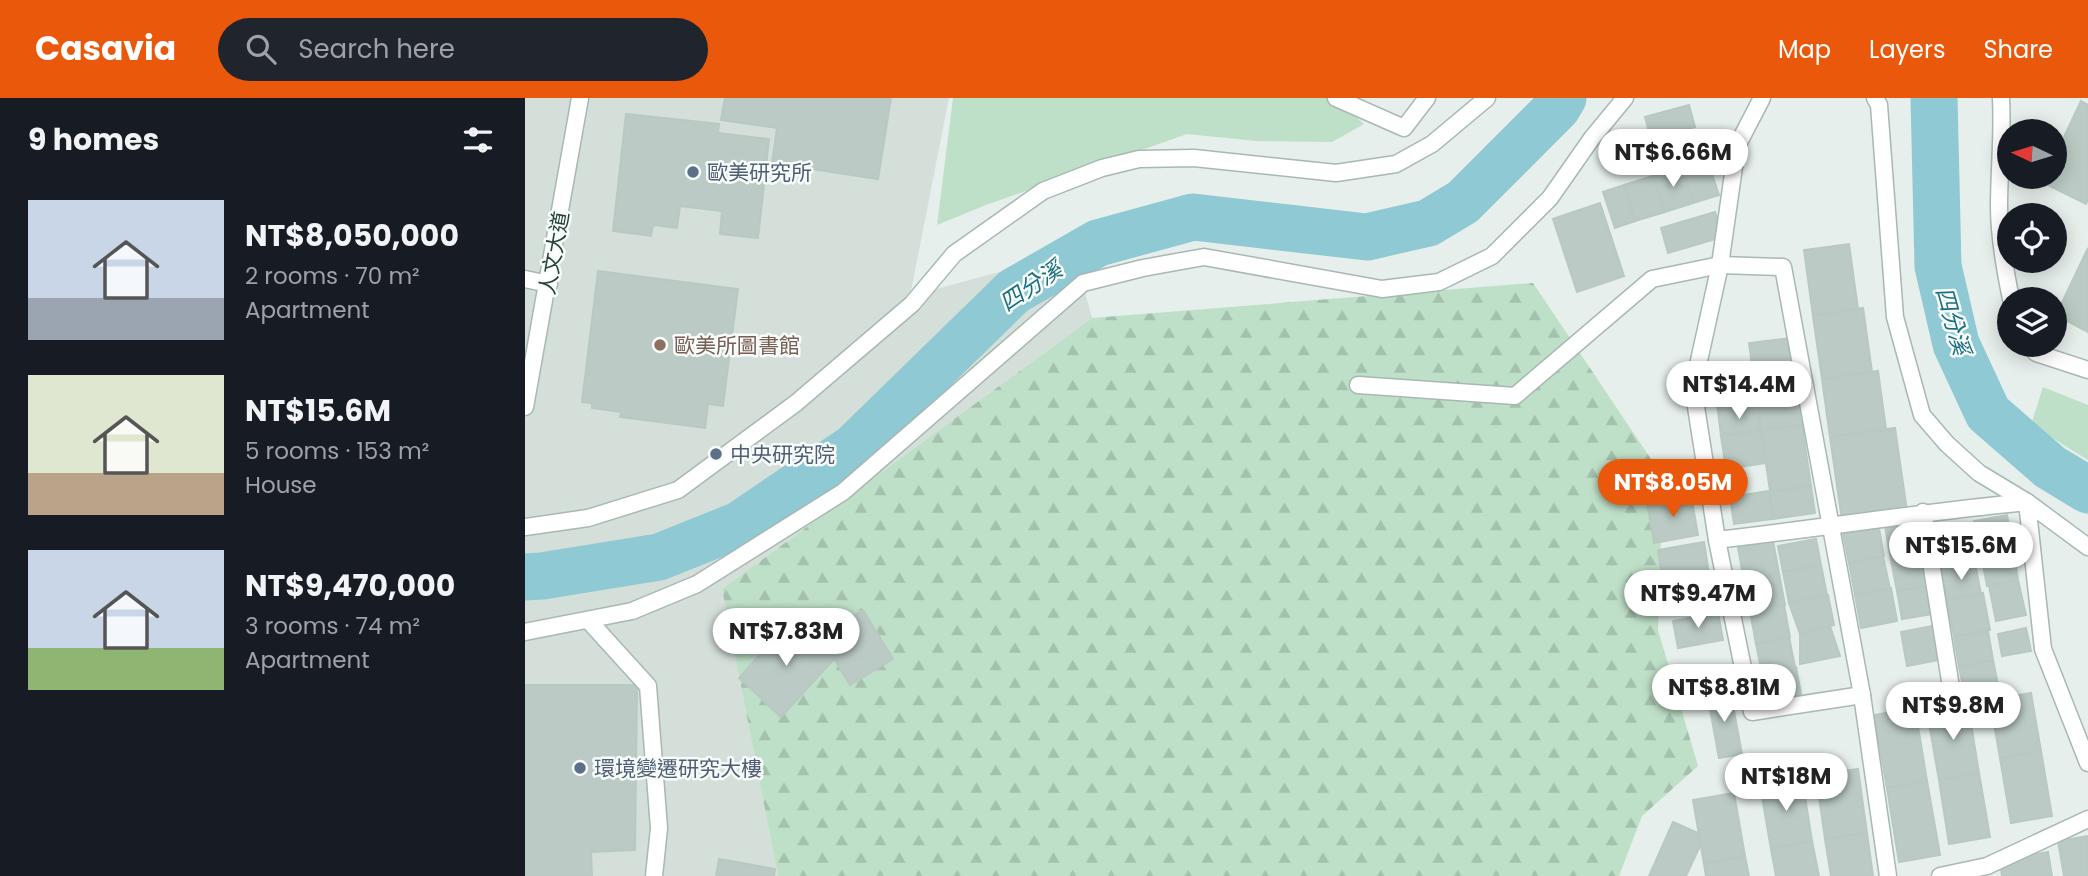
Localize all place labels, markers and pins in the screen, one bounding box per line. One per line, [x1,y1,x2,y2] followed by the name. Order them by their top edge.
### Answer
[1601,130,1745,189] pin: NT$6.66M
[707,158,812,187] place label: 歐美研究所
[685,164,701,180] marker: 歐美研究所
[674,331,800,360] place label: 歐美所圖書館
[652,337,668,353] marker: 歐美所圖書館
[1667,362,1811,421] pin: NT$14.4M
[730,440,835,469] place label: 中央研究院
[708,446,724,462] marker: 中央研究院
[1601,460,1745,519] pin: NT$8.05M
[1889,522,2033,582] pin: NT$15.6M
[1626,570,1770,630] pin: NT$9.47M
[714,608,858,668] pin: NT$7.83M
[1652,664,1796,724] pin: NT$8.81M
[1888,682,2018,742] pin: NT$9.8M
[594,754,762,783] place label: 環境變遷研究大樓
[1729,754,1843,813] pin: NT$18M
[572,760,588,776] marker: 環境變遷研究大樓

